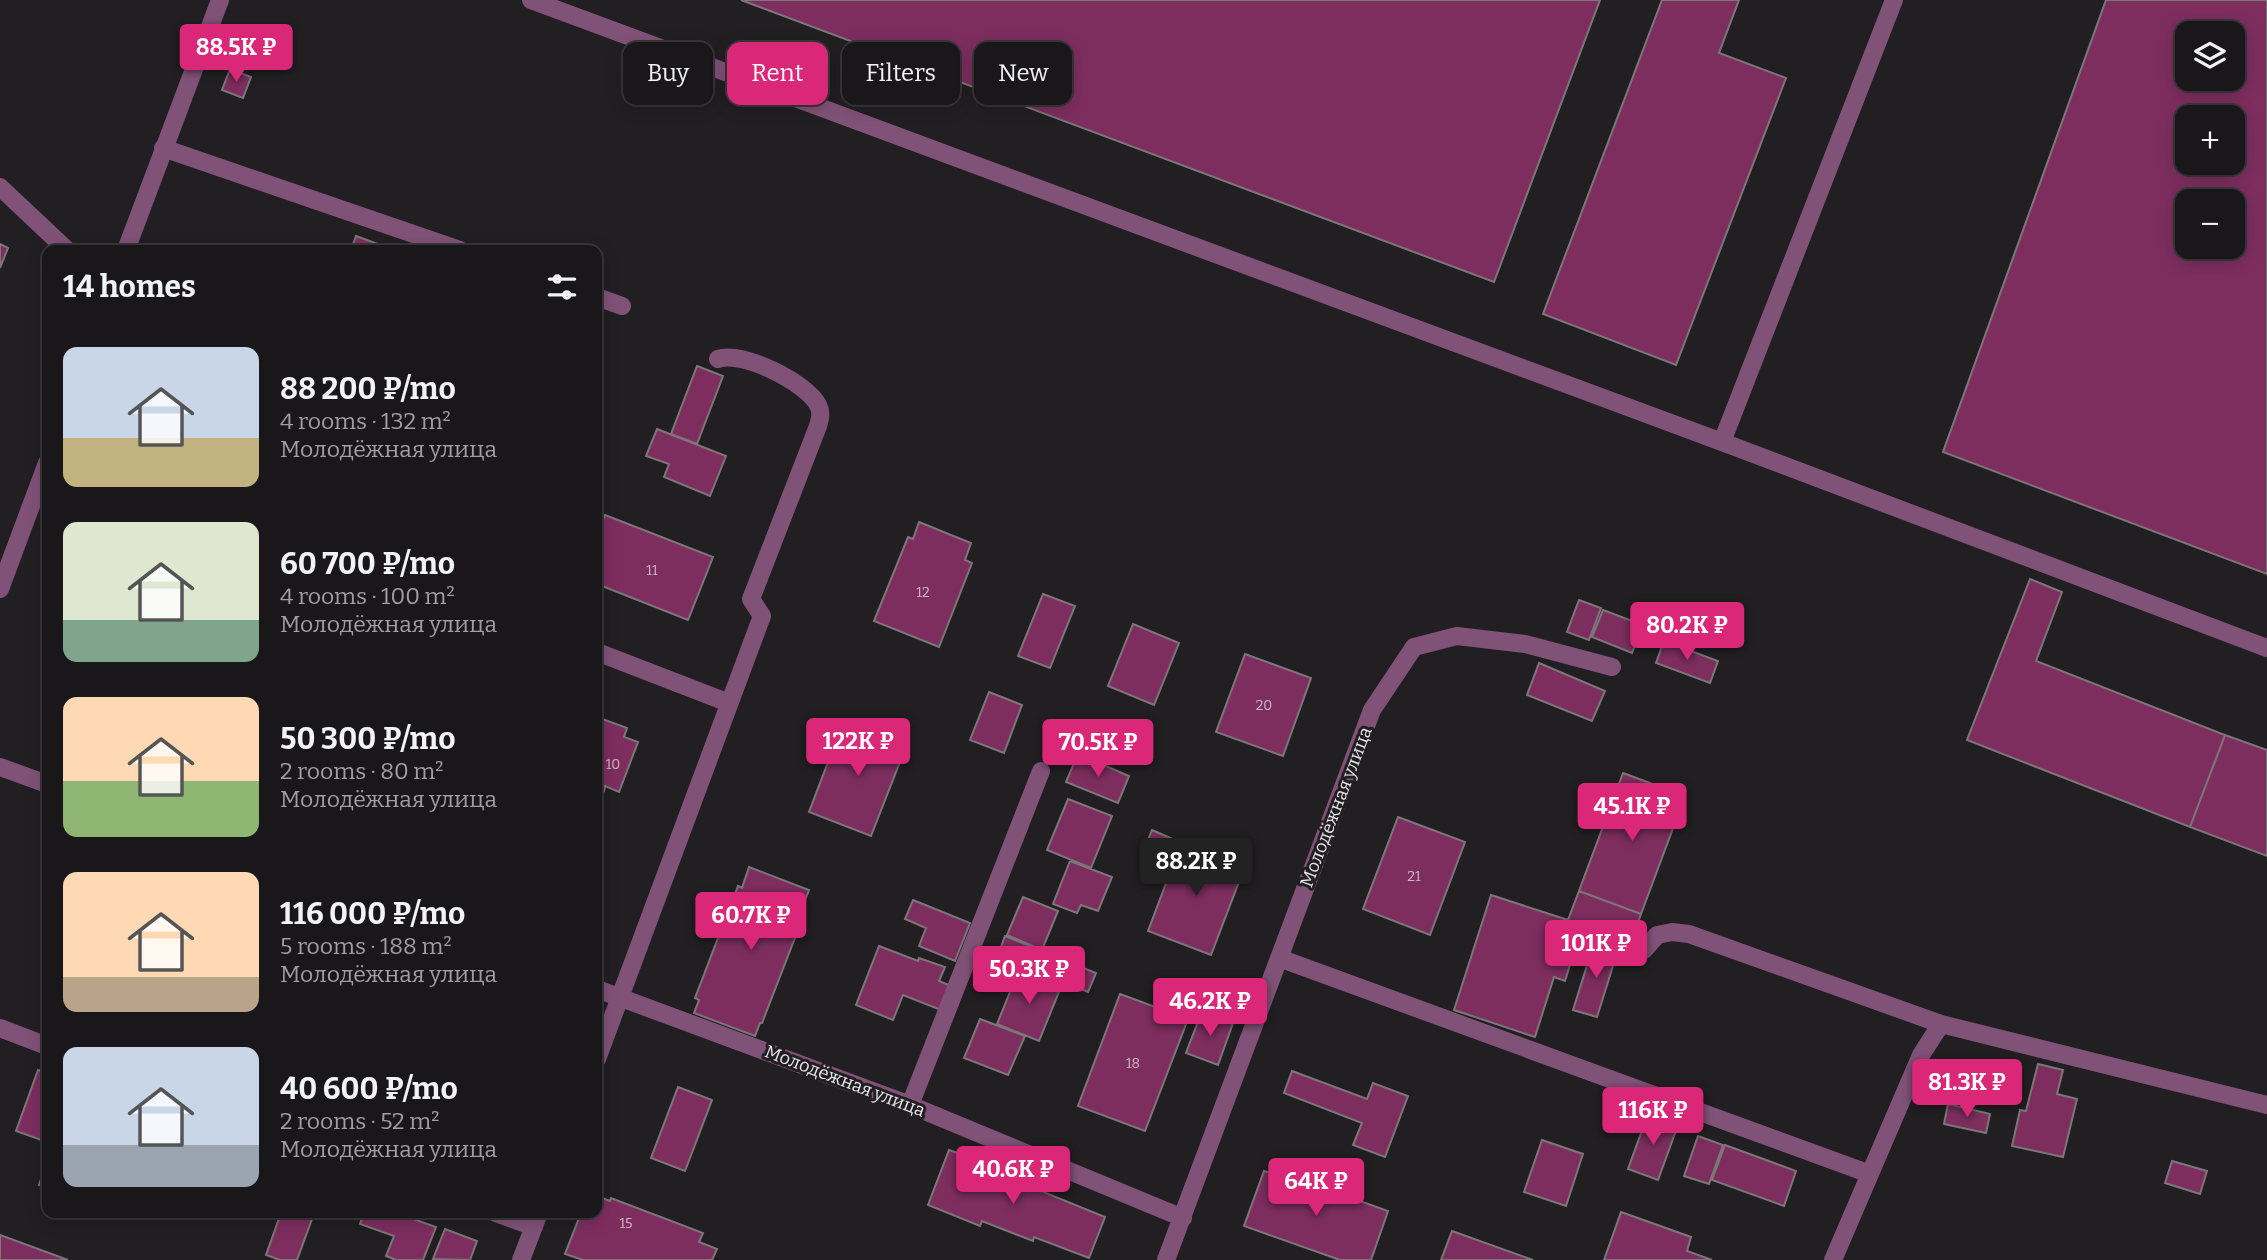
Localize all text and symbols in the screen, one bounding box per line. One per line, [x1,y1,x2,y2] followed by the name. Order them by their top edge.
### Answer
[2175,21,2245,259] map controls
[2175,21,2245,91] button: layers
[171,24,301,84] pin: 88.5K ₽
[196,33,276,61] text: 88.5K ₽
[623,42,713,105] chip: Buy
[727,42,828,105] chip: Rent
[842,42,960,105] chip: Filters
[974,42,1072,105] chip: New
[2175,105,2245,175] button: +
[2175,189,2245,259] button: −
[543,268,581,306] icon: filters
[63,269,196,305] text: 14 homes
[280,371,456,407] text: 88 200 ₽/mo
[119,375,203,459] icon: home
[280,407,451,435] text: 4 rooms · 132 m²
[280,435,497,463] text: Молодёжная улица
[280,546,455,582] text: 60 700 ₽/mo
[119,550,203,634] icon: home
[646,562,658,579] house number: 11
[280,582,455,610] text: 4 rooms · 100 m²
[916,584,930,601] house number: 12
[1622,602,1752,662] pin: 80.2K ₽
[280,610,497,638] text: Молодёжная улица
[1646,611,1728,639] text: 80.2K ₽
[1256,697,1272,714] house number: 20
[801,718,915,778] pin: 122K ₽
[1033,720,1163,779] pin: 70.5K ₽
[280,721,455,757] text: 50 300 ₽/mo
[1295,724,1377,890] street label: Молодёжная улица
[119,725,203,809] icon: home
[822,727,894,755] text: 122K ₽
[1058,728,1138,756] text: 70.5K ₽
[606,756,620,773] house number: 10
[280,757,443,785] text: 2 rooms · 80 m²
[1567,784,1697,843] pin: 45.1K ₽
[280,785,497,813] text: Молодёжная улица
[1594,792,1670,820] text: 45.1K ₽
[1131,838,1261,898] pin: 88.2K ₽
[1156,847,1237,875] text: 88.2K ₽
[1407,868,1421,885] house number: 21
[686,892,816,952] pin: 60.7K ₽
[280,896,465,932] text: 116 000 ₽/mo
[119,900,203,984] icon: home
[711,901,791,929] text: 60.7K ₽
[1539,920,1653,980] pin: 101K ₽
[1561,929,1631,957] text: 101K ₽
[280,932,452,960] text: 5 rooms · 188 m²
[964,946,1094,1006] pin: 50.3K ₽
[989,955,1069,983] text: 50.3K ₽
[280,960,497,988] text: Молодёжная улица
[1145,978,1275,1038] pin: 46.2K ₽
[1169,987,1251,1015] text: 46.2K ₽
[762,1040,928,1122] street label: Молодёжная улица
[1126,1055,1140,1072] house number: 18
[1902,1060,2032,1119] pin: 81.3K ₽
[1928,1068,2006,1096] text: 81.3K ₽
[280,1071,458,1107] text: 40 600 ₽/mo
[119,1075,203,1159] icon: home
[1596,1088,1710,1147] pin: 116K ₽
[1618,1096,1688,1124] text: 116K ₽
[280,1107,439,1135] text: 2 rooms · 52 m²
[280,1135,497,1163] text: Молодёжная улица
[948,1146,1078,1206] pin: 40.6K ₽
[972,1155,1054,1183] text: 40.6K ₽
[1267,1158,1365,1218] pin: 64K ₽
[1284,1167,1348,1195] text: 64K ₽
[619,1215,633,1232] house number: 15

